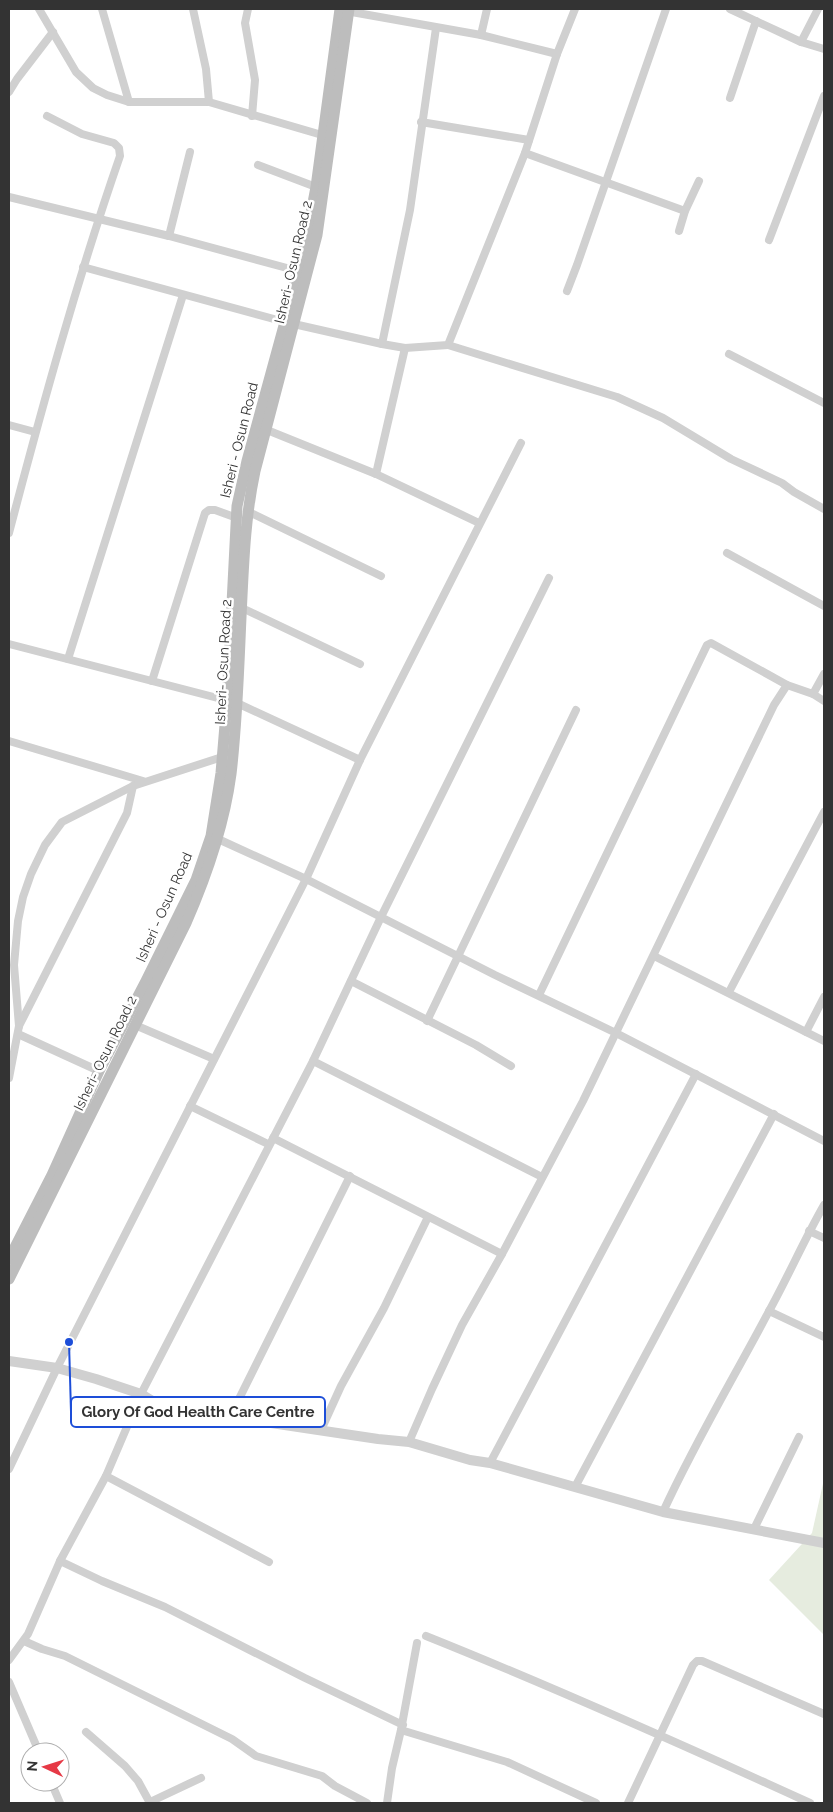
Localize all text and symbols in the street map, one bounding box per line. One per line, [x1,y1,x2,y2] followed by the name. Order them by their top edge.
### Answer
[271,199,315,325] street label: Isheri- Osun Road 2
[217,381,261,499] street label: Isheri - Osun Road
[212,599,234,725] street label: Isheri- Osun Road 2
[133,850,195,964] street label: Isheri - Osun Road
[70,993,140,1113] street label: Isheri- Osun Road 2
[71,1397,325,1427] callout: Glory Of God Health Care Centre
[81,1403,315,1421] text: Glory Of God Health Care Centre
[20,1742,70,1792] north arrow
[24,1760,40,1772] text: N

